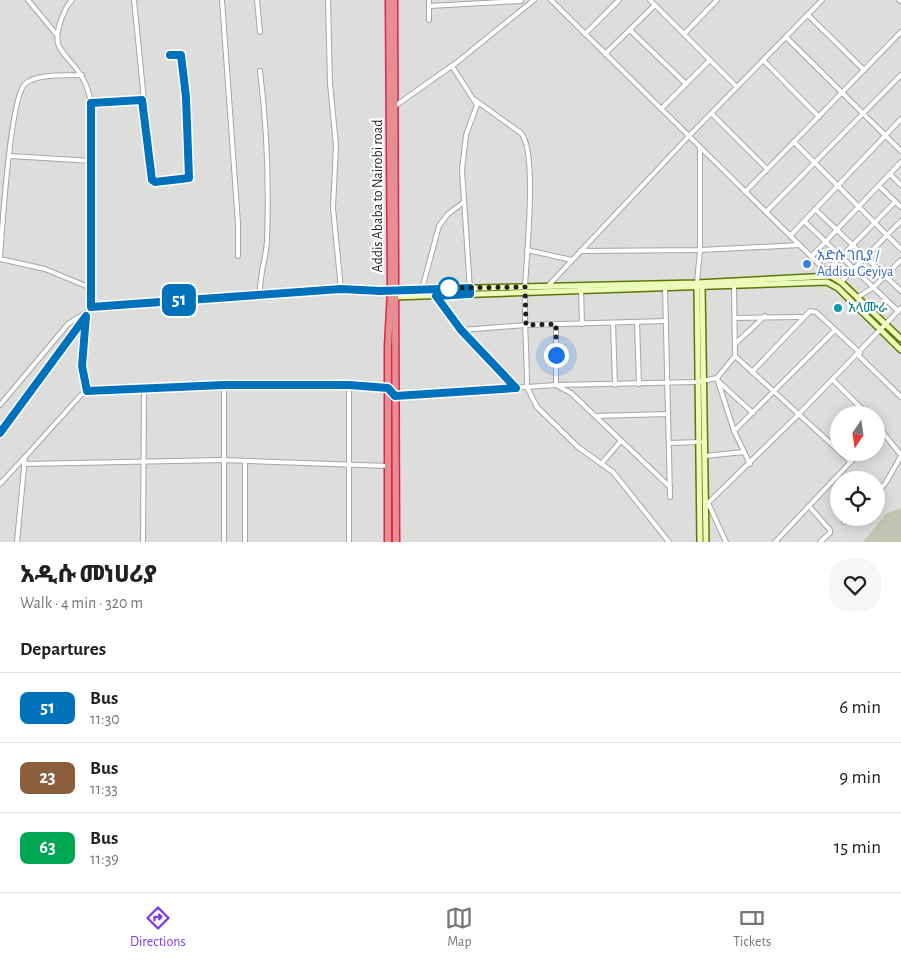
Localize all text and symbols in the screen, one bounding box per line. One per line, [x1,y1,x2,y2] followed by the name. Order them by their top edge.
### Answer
[371,120,385,272] street label: Addis Ababa to Nairobi road
[817,249,894,279] place label: አድሱ ገቢያ / Addisu Geyiya
[801,258,813,270] marker: አድሱ ገቢያ / Addisu Geyiya
[438,277,460,299] unlabelled marker
[156,284,202,316] line badge: 51
[172,291,186,309] text: 51
[848,301,888,315] place label: አላሙራ
[832,302,844,314] marker: አላሙራ
[544,343,569,368] your location
[830,406,885,461] north arrow
[830,406,885,526] map controls
[830,471,885,526] button: locate
[829,559,881,611] button: heart
[20,563,157,587] text: አዲሱ መነሀሪያ
[20,595,143,611] text: Walk · 4 min · 320 m
[20,640,106,659] text: Departures
[90,689,118,708] text: Bus
[839,698,881,717] text: 6 min
[40,699,55,717] text: 51
[90,711,120,727] text: 11:30
[90,759,118,778] text: Bus
[839,768,881,787] text: 9 min
[39,769,56,787] text: 23
[90,781,118,797] text: 11:33
[90,829,118,848] text: Bus
[834,838,881,857] text: 15 min
[39,839,56,857] text: 63
[90,851,119,867] text: 11:39
[130,904,186,951] tab: Directions
[445,904,473,951] tab: Map
[733,904,771,951] tab: Tickets

